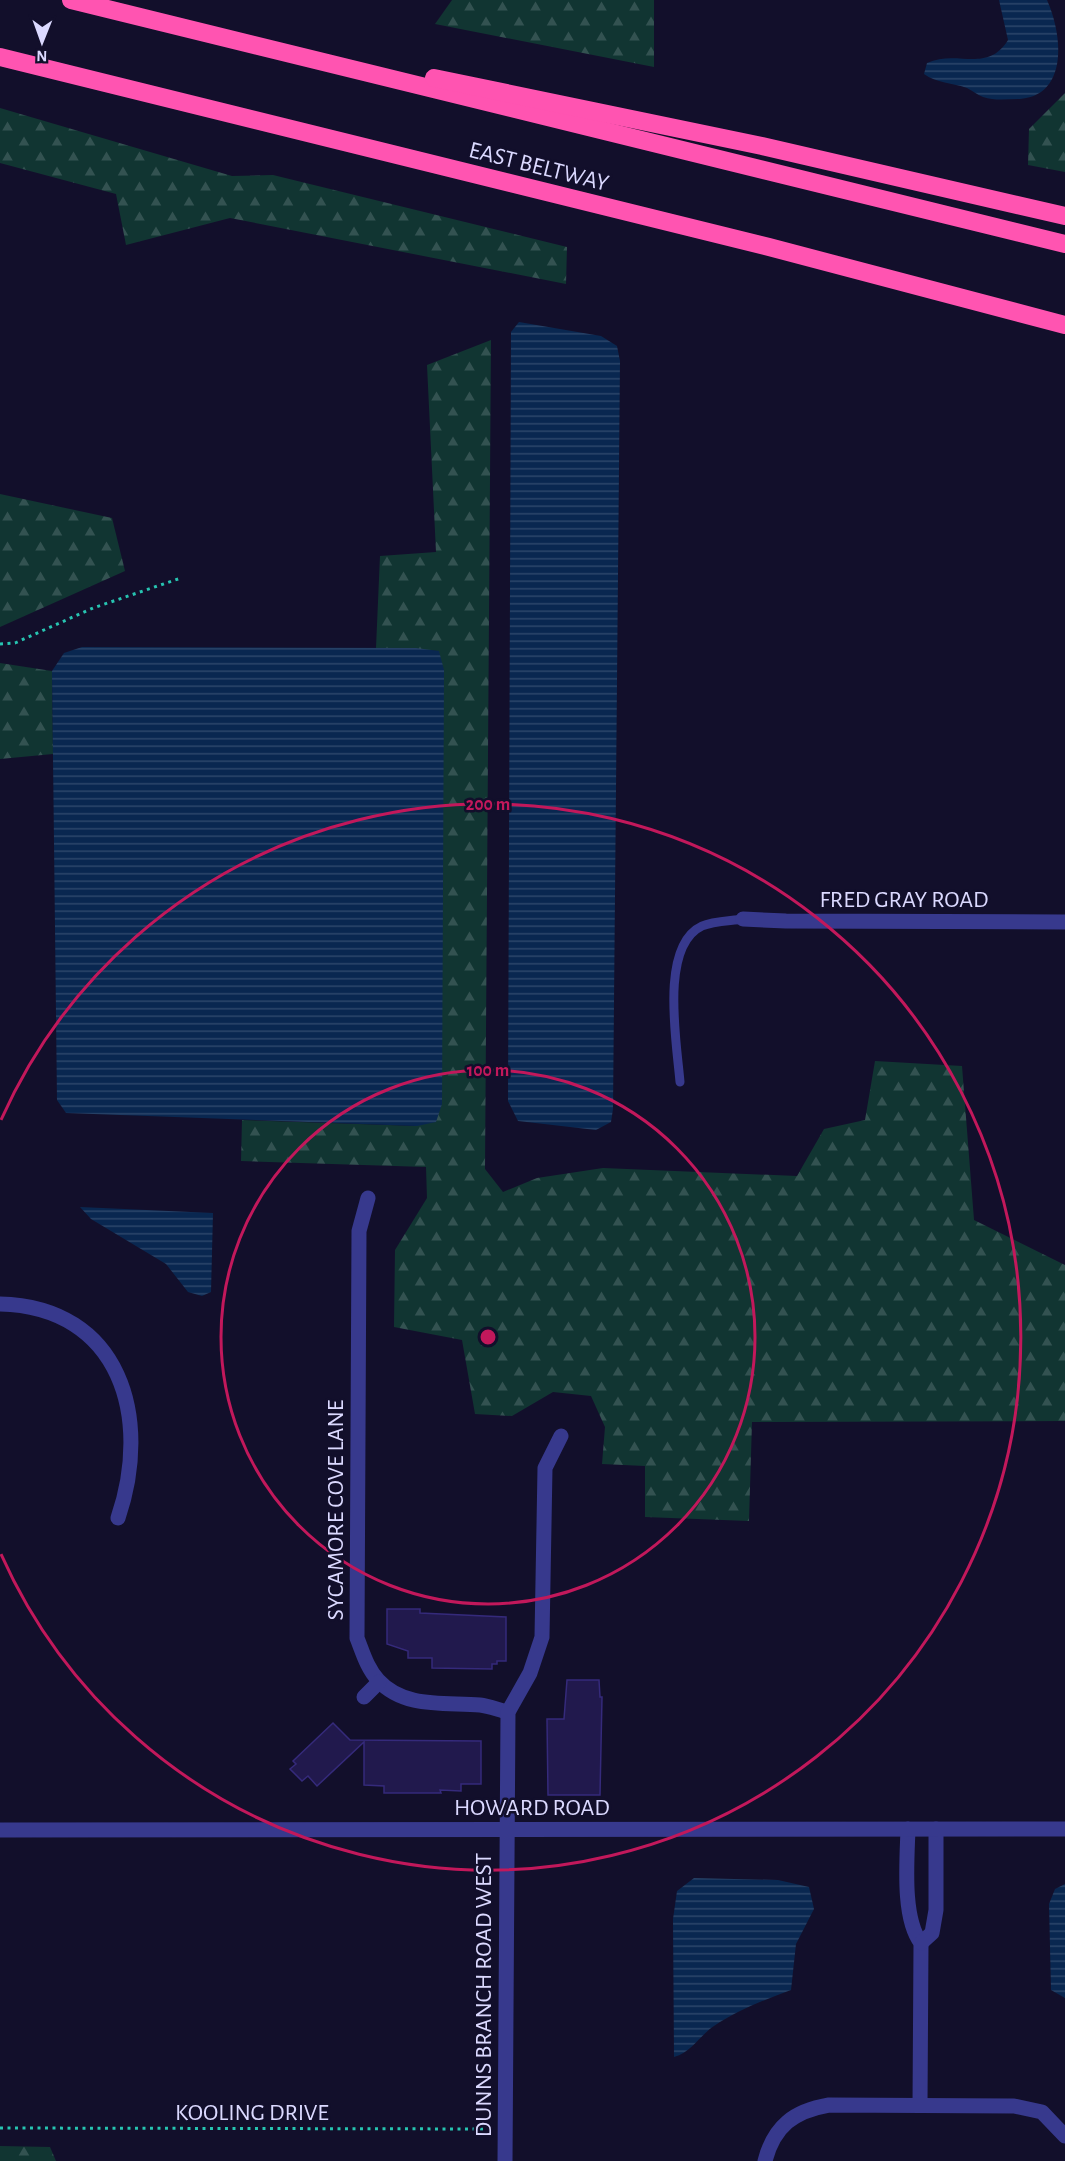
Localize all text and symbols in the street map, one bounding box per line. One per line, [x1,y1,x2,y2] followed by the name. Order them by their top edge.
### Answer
[12,12,72,72] north arrow
[36,48,47,64] text: N
[466,138,612,196] street label: EAST BELTWAY
[466,796,510,814] text: 200 m
[819,888,989,912] street label: FRED GRAY ROAD
[467,1062,509,1080] text: 100 m
[478,1327,498,1347] centre of rings
[324,1399,348,1620] street label: SYCAMORE COVE LANE
[454,1796,610,1820] street label: HOWARD ROAD
[472,1852,496,2137] street label: DUNNS BRANCH ROAD WEST
[175,2101,329,2125] street label: KOOLING DRIVE

